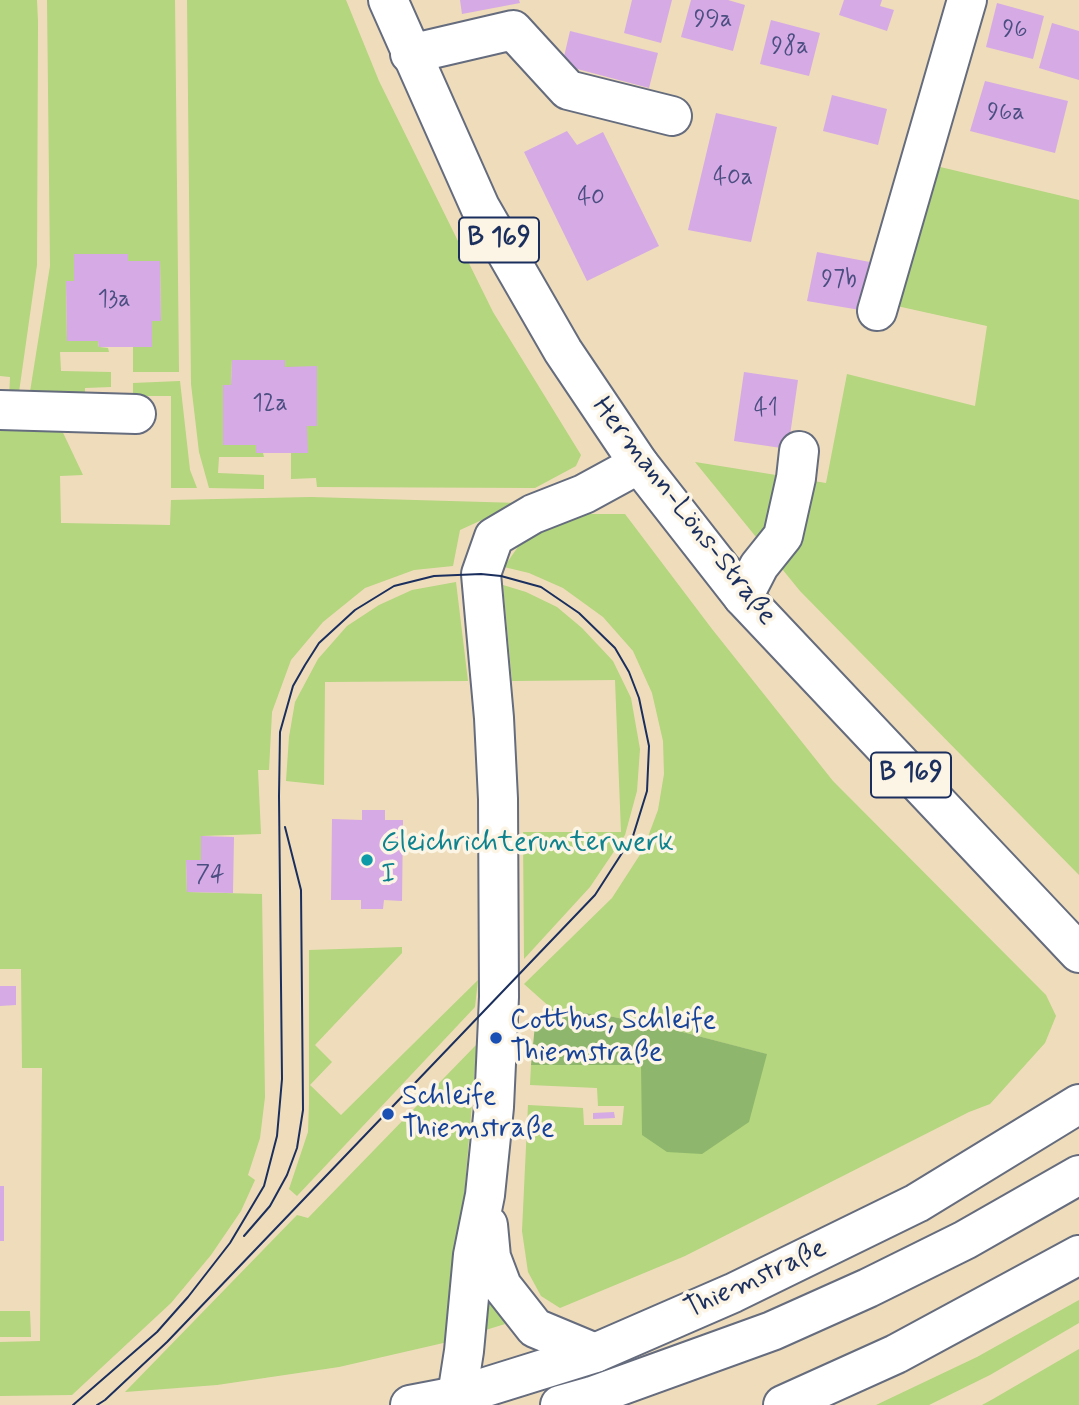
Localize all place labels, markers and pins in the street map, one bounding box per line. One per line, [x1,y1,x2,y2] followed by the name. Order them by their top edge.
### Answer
[381,827,674,893] place label: Gleichrichterunterwerk I
[359,852,375,868] marker: Gleichrichterunterwerk I
[510,1005,716,1071] place label: Cottbus, Schleife Thiemstraße
[488,1030,504,1046] marker: Cottbus, Schleife Thiemstraße
[402,1081,555,1147] place label: Schleife Thiemstraße
[380,1106,396,1122] marker: Schleife Thiemstraße

